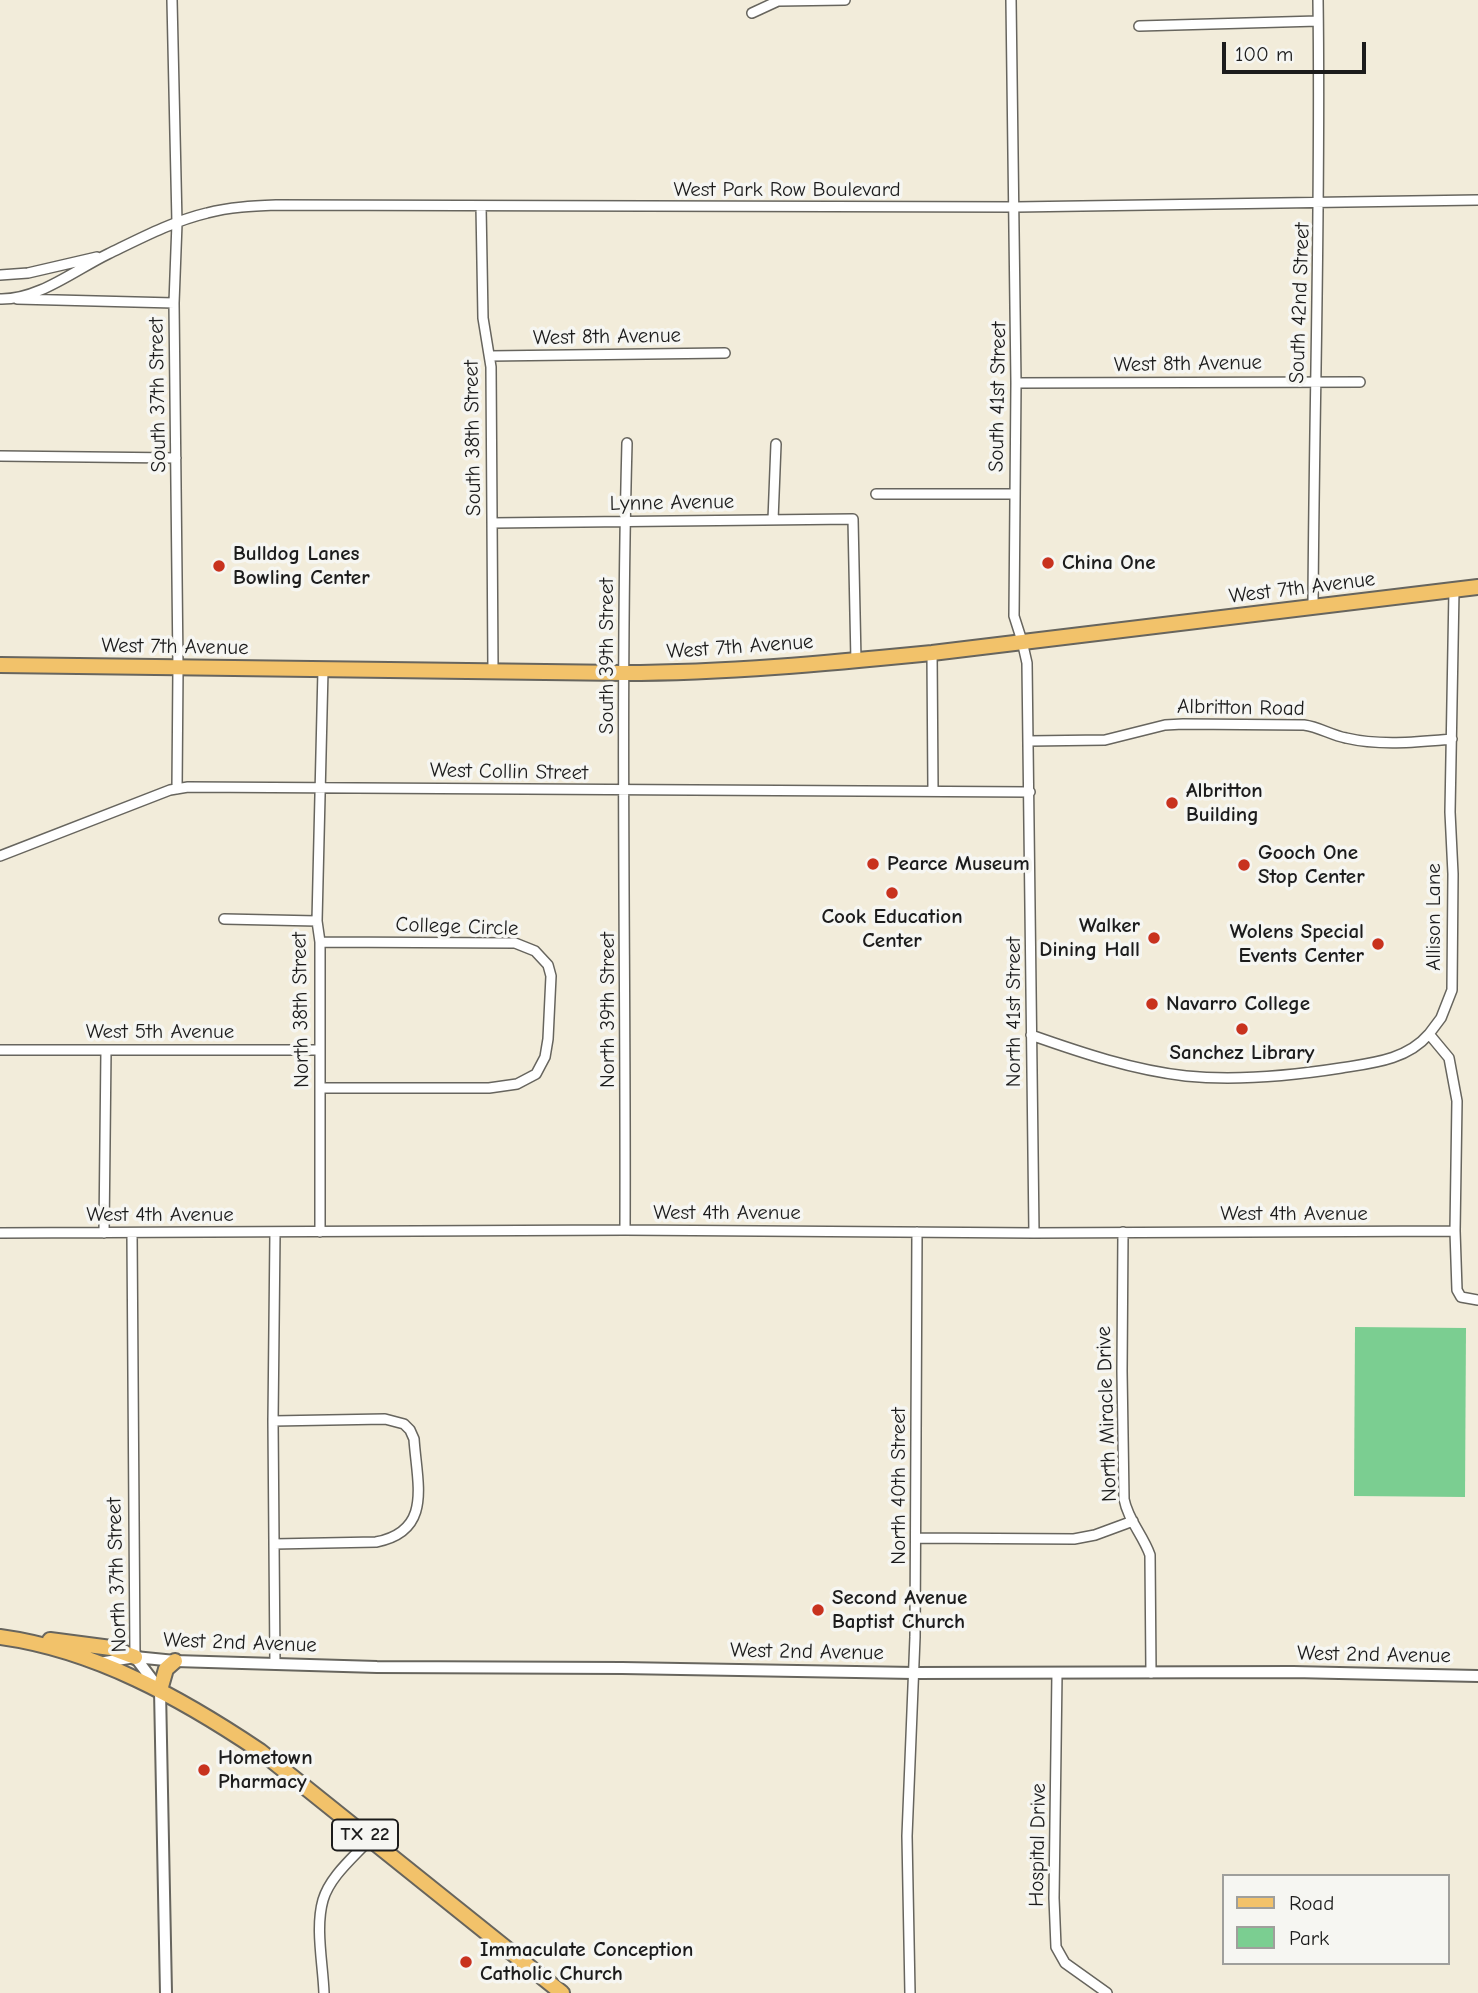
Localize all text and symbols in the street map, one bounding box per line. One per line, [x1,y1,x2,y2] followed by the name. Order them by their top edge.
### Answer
[1226,28,1370,72] scale bar
[1235,42,1293,66] text: 100 m
[673,177,901,203] street label: West Park Row Boulevard
[1285,222,1315,384] street label: South 42nd Street
[144,317,172,473] street label: South 37th Street
[984,322,1012,472] street label: South 41st Street
[533,323,681,351] street label: West 8th Avenue
[1114,350,1262,378] street label: West 8th Avenue
[459,360,487,516] street label: South 38th Street
[609,489,735,517] street label: Lynne Avenue
[233,541,370,591] place label: Bulldog Lanes Bowling Center
[1062,550,1155,576] place label: China One
[1040,555,1056,571] marker: China One
[211,558,227,574] marker: Bulldog Lanes Bowling Center
[1227,567,1377,609] street label: West 7th Avenue
[594,578,620,734] street label: South 39th Street
[666,629,814,665] street label: West 7th Avenue
[101,633,249,661] street label: West 7th Avenue
[1177,694,1305,722] street label: Albritton Road
[430,758,588,786] street label: West Collin Street
[1186,778,1263,828] place label: Albritton Building
[1164,795,1180,811] marker: Albritton Building
[1258,840,1365,890] place label: Gooch One Stop Center
[887,851,1030,877] place label: Pearce Museum
[865,856,881,872] marker: Pearce Museum
[1236,857,1252,873] marker: Gooch One Stop Center
[1421,863,1447,971] street label: Allison Lane
[884,885,900,901] marker: Cook Education Center
[821,904,963,954] place label: Cook Education Center
[395,912,519,942] street label: College Circle
[1039,913,1140,963] place label: Walker Dining Hall
[1230,919,1364,969] place label: Wolens Special Events Center
[1146,930,1162,946] marker: Walker Dining Hall
[287,932,315,1088] street label: North 38th Street
[595,932,621,1088] street label: North 39th Street
[1370,936,1386,952] marker: Wolens Special Events Center
[1001,937,1027,1087] street label: North 41st Street
[1166,991,1310,1017] place label: Navarro College
[1144,996,1160,1012] marker: Navarro College
[86,1019,234,1045] street label: West 5th Avenue
[1234,1021,1250,1037] marker: Sanchez Library
[1170,1040,1314,1066] place label: Sanchez Library
[653,1200,801,1226] street label: West 4th Avenue
[1220,1201,1368,1227] street label: West 4th Avenue
[86,1202,234,1228] street label: West 4th Avenue
[1091,1326,1123,1502] street label: North Miracle Drive
[886,1407,912,1565] street label: North 40th Street
[102,1497,132,1653] street label: North 37th Street
[832,1585,967,1635] place label: Second Avenue Baptist Church
[810,1602,826,1618] marker: Second Avenue Baptist Church
[163,1628,317,1658] street label: West 2nd Avenue
[730,1638,884,1666] street label: West 2nd Avenue
[1297,1641,1451,1669] street label: West 2nd Avenue
[218,1745,313,1795] place label: Hometown Pharmacy
[196,1762,212,1778] marker: Hometown Pharmacy
[1024,1783,1052,1907] street label: Hospital Drive
[332,1820,398,1851] road number: TX 22
[1222,1874,1450,1965] legend
[1289,1891,1334,1915] text: Road
[1289,1926,1329,1950] text: Park
[480,1937,693,1987] place label: Immaculate Conception Catholic Church
[458,1954,474,1970] marker: Immaculate Conception Catholic Church

